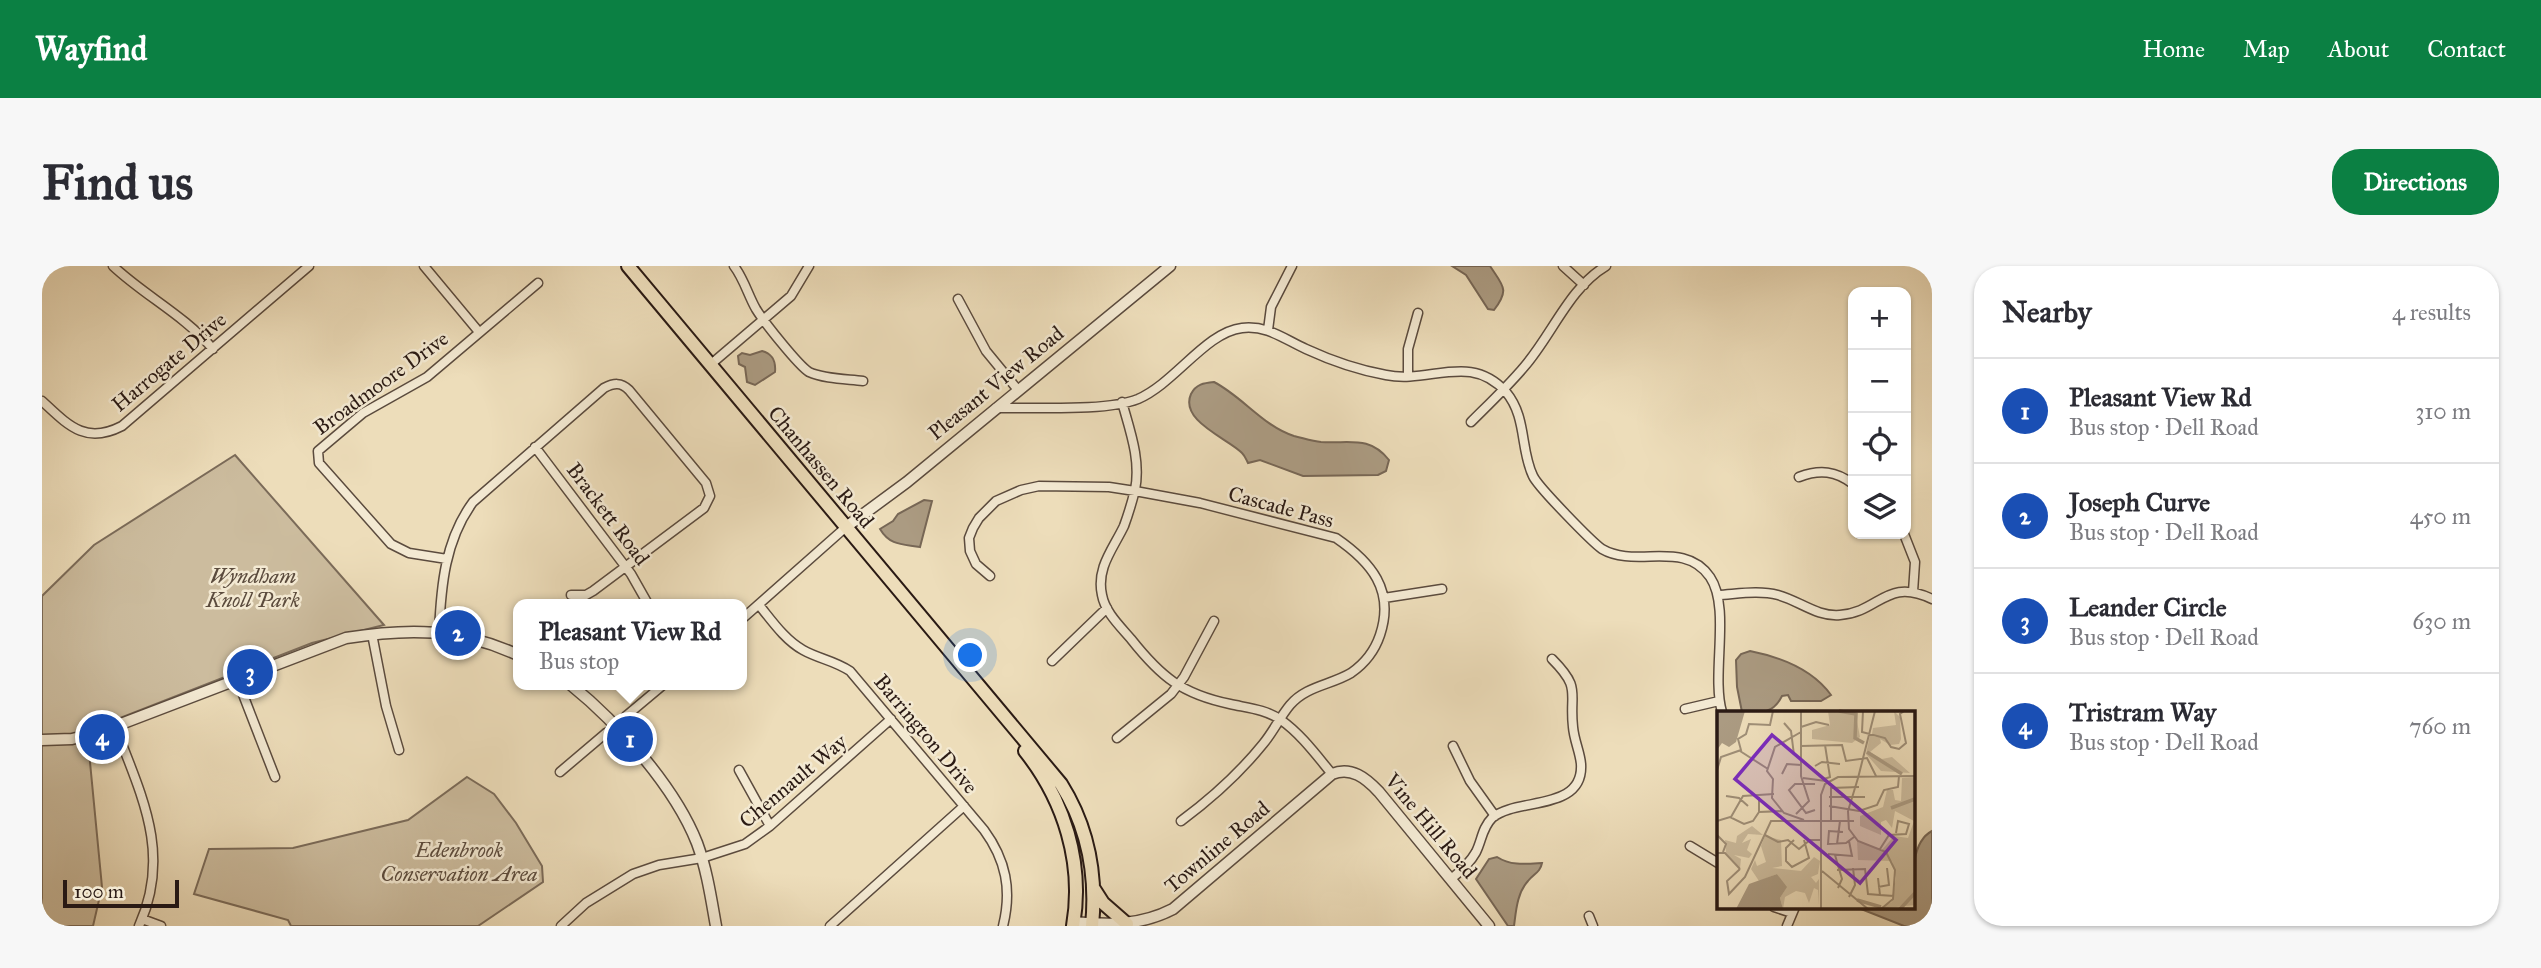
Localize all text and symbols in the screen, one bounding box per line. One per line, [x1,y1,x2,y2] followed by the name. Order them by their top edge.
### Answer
[35,29,147,69] text: Wayfind
[2142,34,2205,64] text: Home
[2243,34,2290,64] text: Map
[2328,34,2389,64] text: About
[2427,34,2506,64] text: Contact
[2332,149,2499,215] button: Directions
[42,153,193,212] text: Find us
[1848,287,1911,539] map controls
[1848,287,1911,350] button: +
[2002,294,2092,330] text: Nearby
[2392,298,2471,326] text: 4 results
[107,306,232,417] street label: Harrogate Drive
[923,320,1069,446] street label: Pleasant View Road
[309,325,454,441] street label: Broadmoore Drive
[1848,350,1911,413] button: −
[2069,381,2252,413] text: Pleasant View Rd
[2020,397,2030,425] text: 1
[2415,397,2471,425] text: 310 m
[762,401,880,534] street label: Chanhassen Road
[1848,413,1911,476] button: locate
[2069,413,2259,441] text: Bus stop · Dell Road
[561,458,655,571] street label: Brackett Road
[1848,476,1911,539] button: layers
[1225,480,1337,534] street label: Cascade Pass
[2069,486,2210,518] text: Joseph Curve
[2019,502,2031,530] text: 2
[2410,502,2471,530] text: 450 m
[2069,518,2259,546] text: Bus stop · Dell Road
[205,563,300,613] park label: Wyndham Knoll Park
[2069,591,2227,623] text: Leander Circle
[513,599,747,690] popup
[435,607,481,659] pin: 2
[2020,607,2030,635] text: 3
[2412,607,2471,635] text: 630 m
[539,615,721,647] text: Pleasant View Rd
[2069,623,2259,651] text: Bus stop · Dell Road
[953,638,987,672] your location
[227,646,273,698] pin: 3
[539,647,619,675] text: Bus stop
[868,669,984,799] street label: Barrington Drive
[2069,696,2216,728] text: Tristram Way
[79,711,125,763] pin: 4
[1717,711,1914,908] inset map
[2019,712,2031,740] text: 4
[2409,712,2471,740] text: 760 m
[607,713,653,765] pin: 1
[734,728,853,834] street label: Chennault Way
[2069,728,2259,756] text: Bus stop · Dell Road
[1379,767,1483,884] street label: Vine Hill Road
[1159,795,1275,898] street label: Townline Road
[381,837,537,887] park label: Edenbrook Conservation Area
[63,877,178,909] scale bar
[74,880,124,903] text: 100 m

